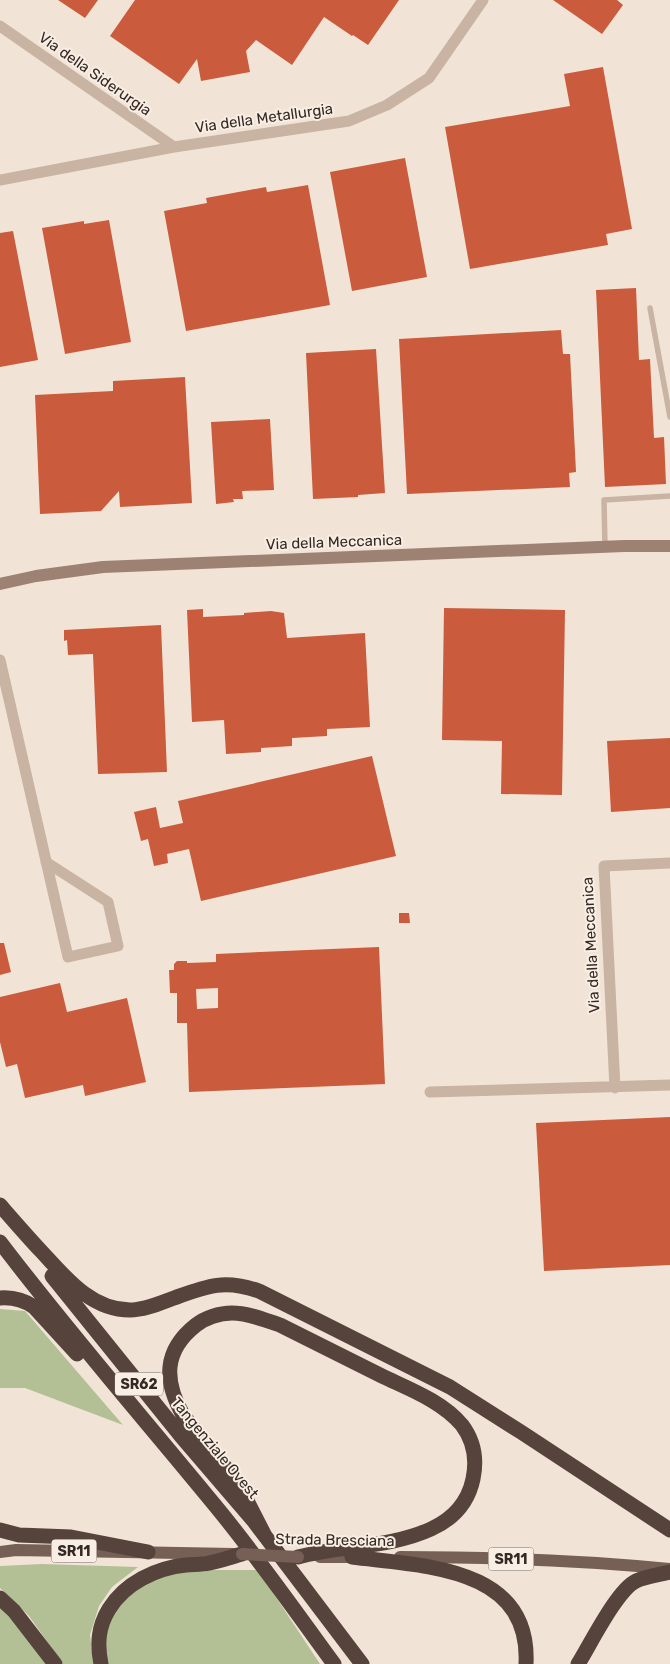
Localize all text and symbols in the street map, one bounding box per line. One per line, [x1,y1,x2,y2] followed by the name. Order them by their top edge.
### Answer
[35,28,155,120] street label: Via della Siderurgia
[194,99,334,137] street label: Via della Metallurgia
[266,531,402,553] street label: Via della Meccanica
[578,876,604,1014] street label: Via della Meccanica
[115,1372,163,1396] road number: SR62
[167,1394,263,1502] street label: Tangenziale Ovest
[275,1530,395,1550] street label: Strada Bresciana
[52,1540,96,1562] road number: SR11
[488,1548,534,1570] road number: SR11

